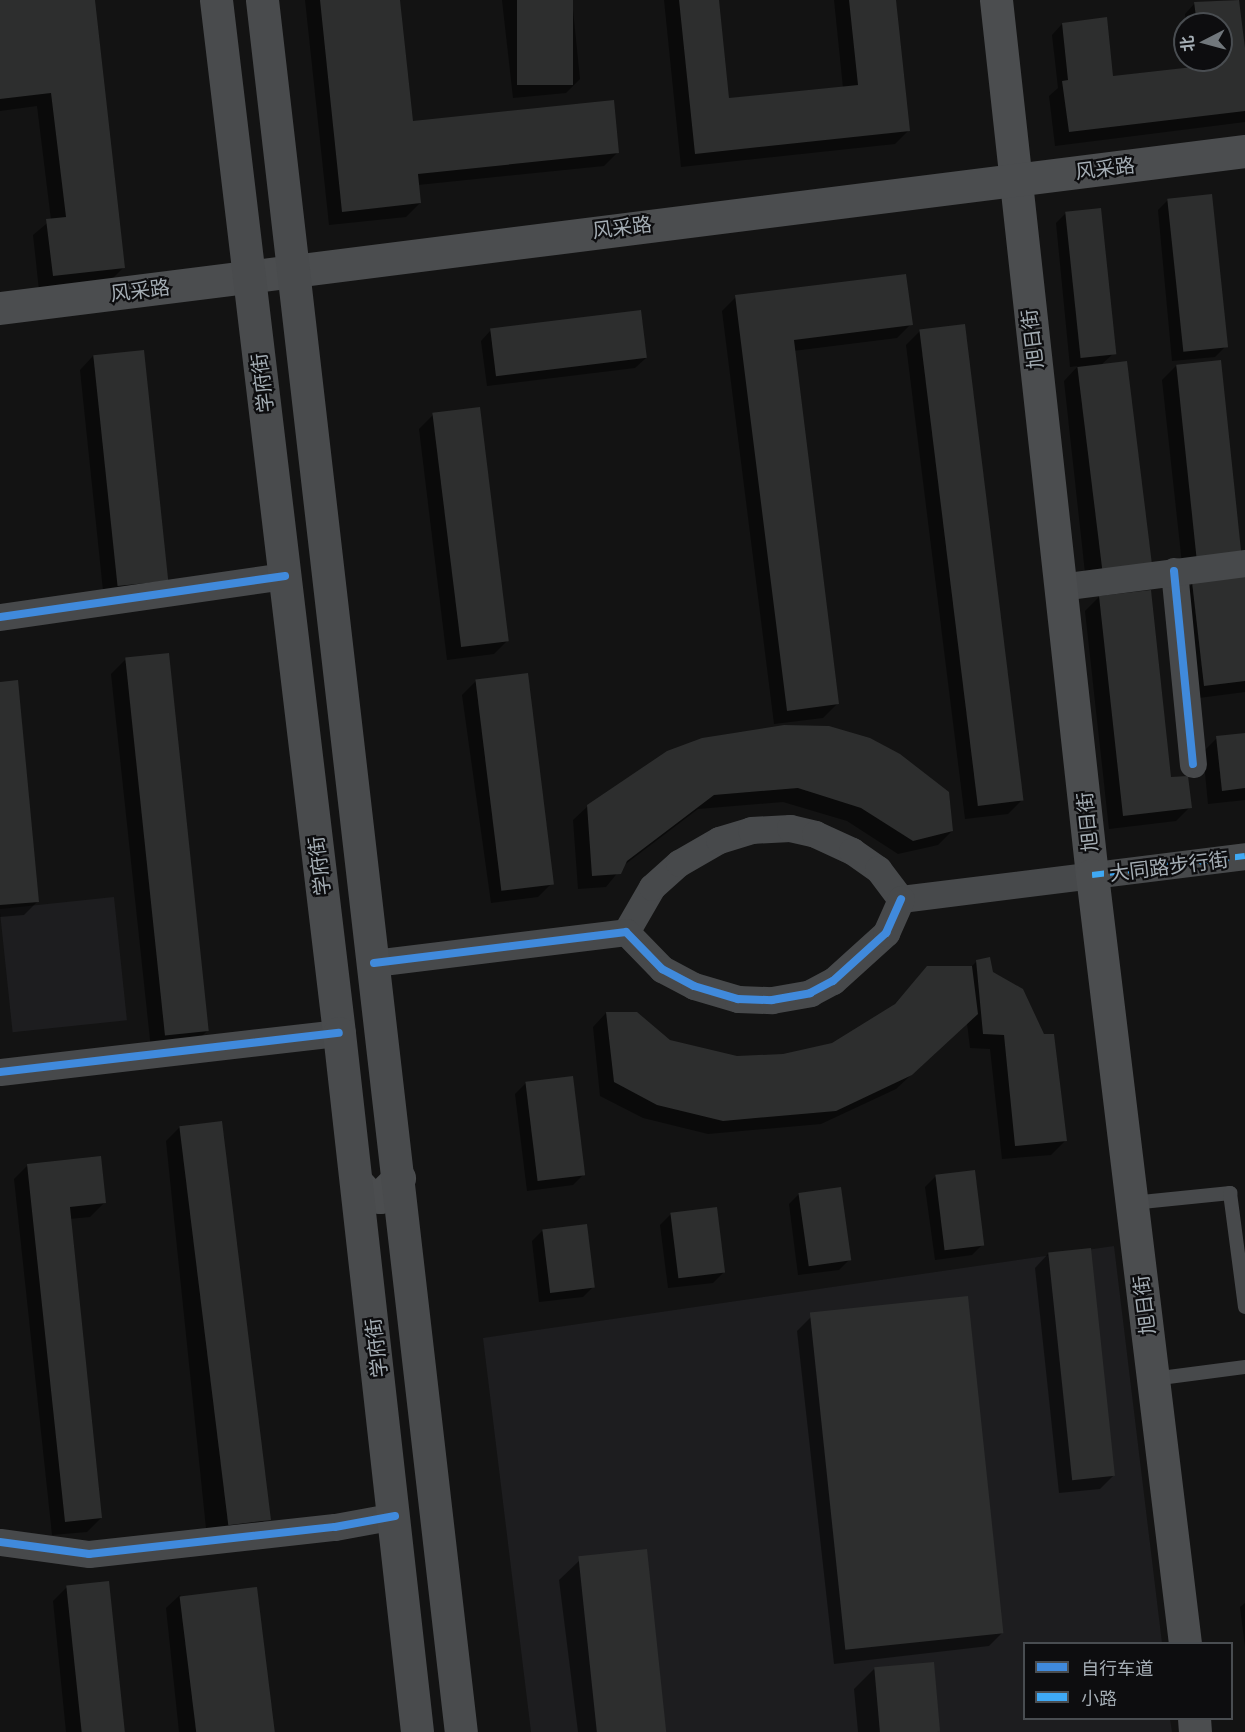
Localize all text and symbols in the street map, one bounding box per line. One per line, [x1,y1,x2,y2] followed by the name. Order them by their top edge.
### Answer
[1173,12,1233,72] north arrow
[1177,35,1197,53] text: 北
[1074,152,1136,184] street label: 风采路
[591,211,653,243] street label: 风采路
[109,274,171,306] street label: 风采路
[1016,308,1048,370] street label: 旭日街
[246,352,278,414] street label: 学府街
[1072,791,1102,853] street label: 旭日街
[303,835,335,897] street label: 学府街
[1108,847,1230,885] street label: 大同路步行街
[1128,1274,1160,1336] street label: 旭日街
[360,1317,392,1379] street label: 学府街
[1023,1642,1233,1720] legend
[1081,1658,1153,1679] text: 自行车道
[1081,1688,1117,1709] text: 小路

